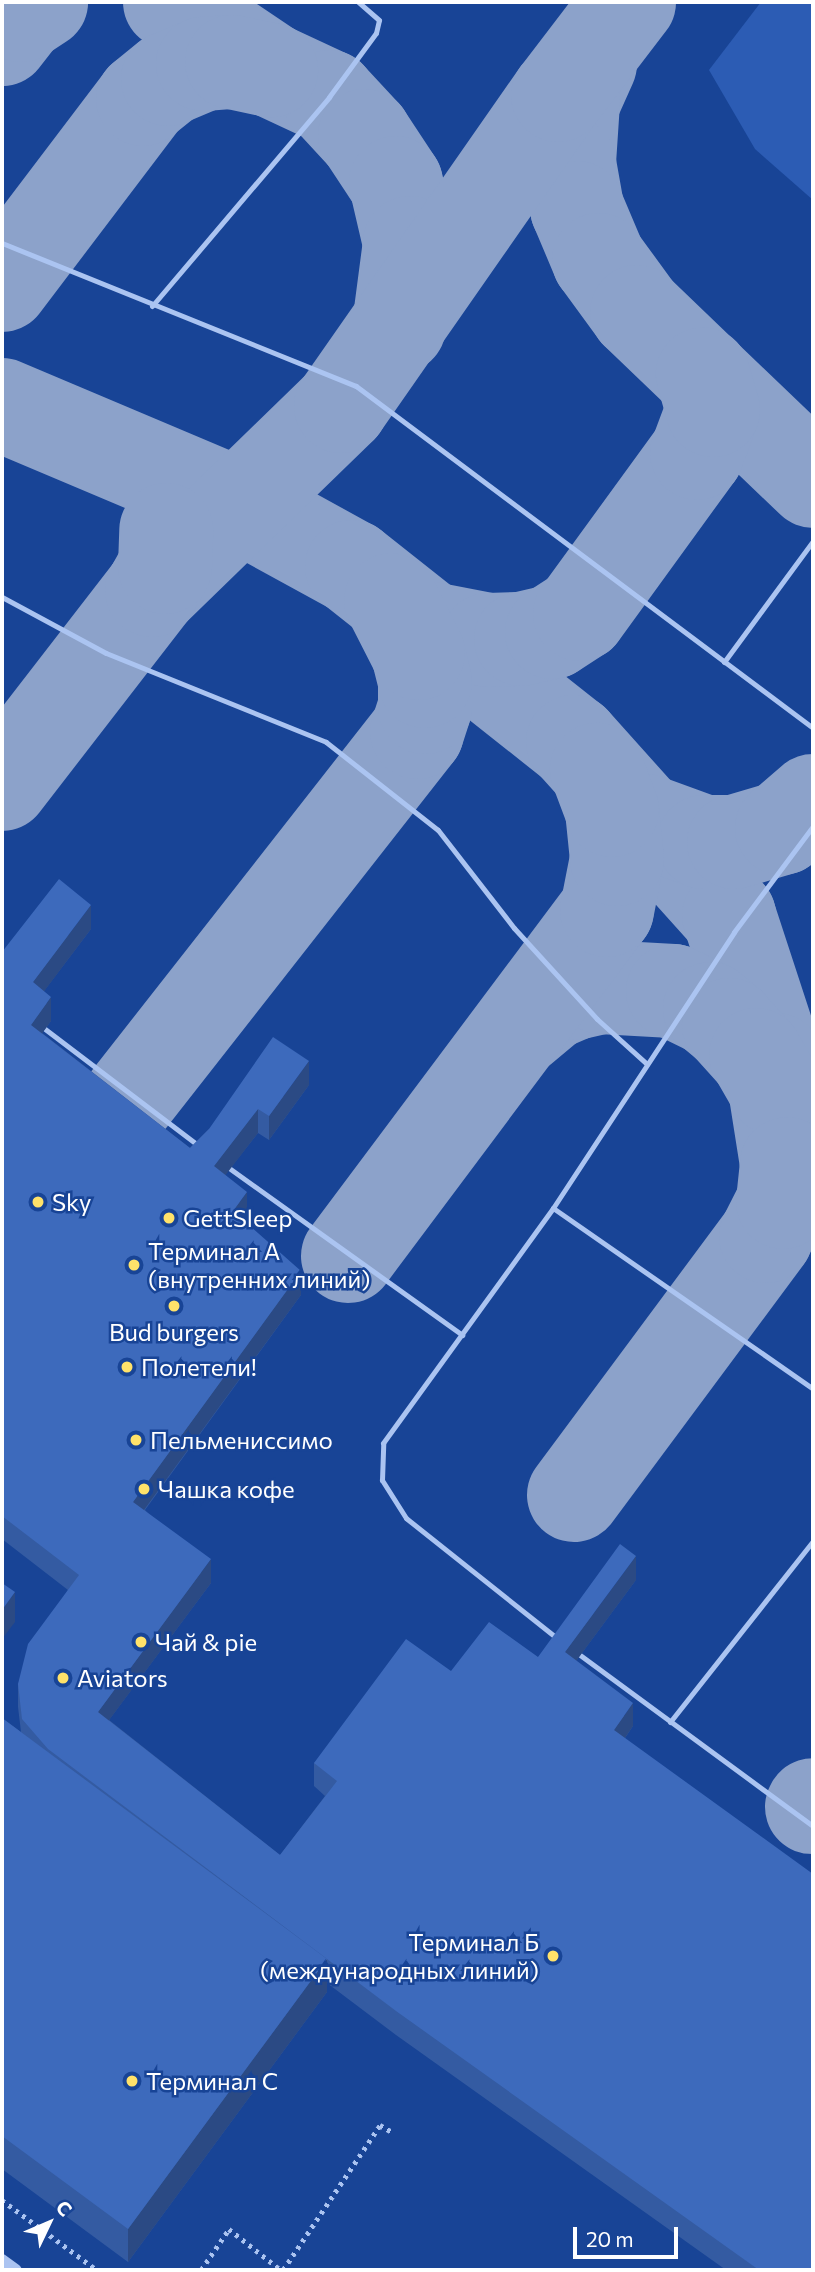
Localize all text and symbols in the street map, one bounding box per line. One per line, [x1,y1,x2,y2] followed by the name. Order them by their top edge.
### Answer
[52,1188,92,1216] place label: Sky
[30,1194,46,1210] marker: Sky
[183,1204,292,1232] place label: GettSleep
[161,1210,177,1226] marker: GettSleep
[148,1237,371,1293] place label: Терминал А (внутренних линий)
[126,1257,142,1273] marker: Терминал А (внутренних линий)
[166,1298,182,1314] marker: Bud burgers
[109,1318,239,1346] place label: Bud burgers
[141,1353,257,1381] place label: Полетели!
[119,1359,135,1375] marker: Полетели!
[150,1426,333,1454] place label: Пельмениссимо
[128,1432,144,1448] marker: Пельмениссимо
[158,1475,295,1503] place label: Чашка кофе
[136,1481,152,1497] marker: Чашка кофе
[155,1628,257,1656] place label: Чай & pie
[133,1634,149,1650] marker: Чай & pie
[77,1664,168,1692] place label: Aviators
[55,1670,71,1686] marker: Aviators
[260,1928,539,1984] place label: Терминал Б (международных линий)
[545,1948,561,1964] marker: Терминал Б (международных линий)
[146,2067,278,2095] place label: Терминал С
[124,2073,140,2089] marker: Терминал С
[14,2188,84,2258] north arrow
[52,2195,77,2221] text: С
[577,2212,682,2256] scale bar
[586,2226,634,2251] text: 20 m

